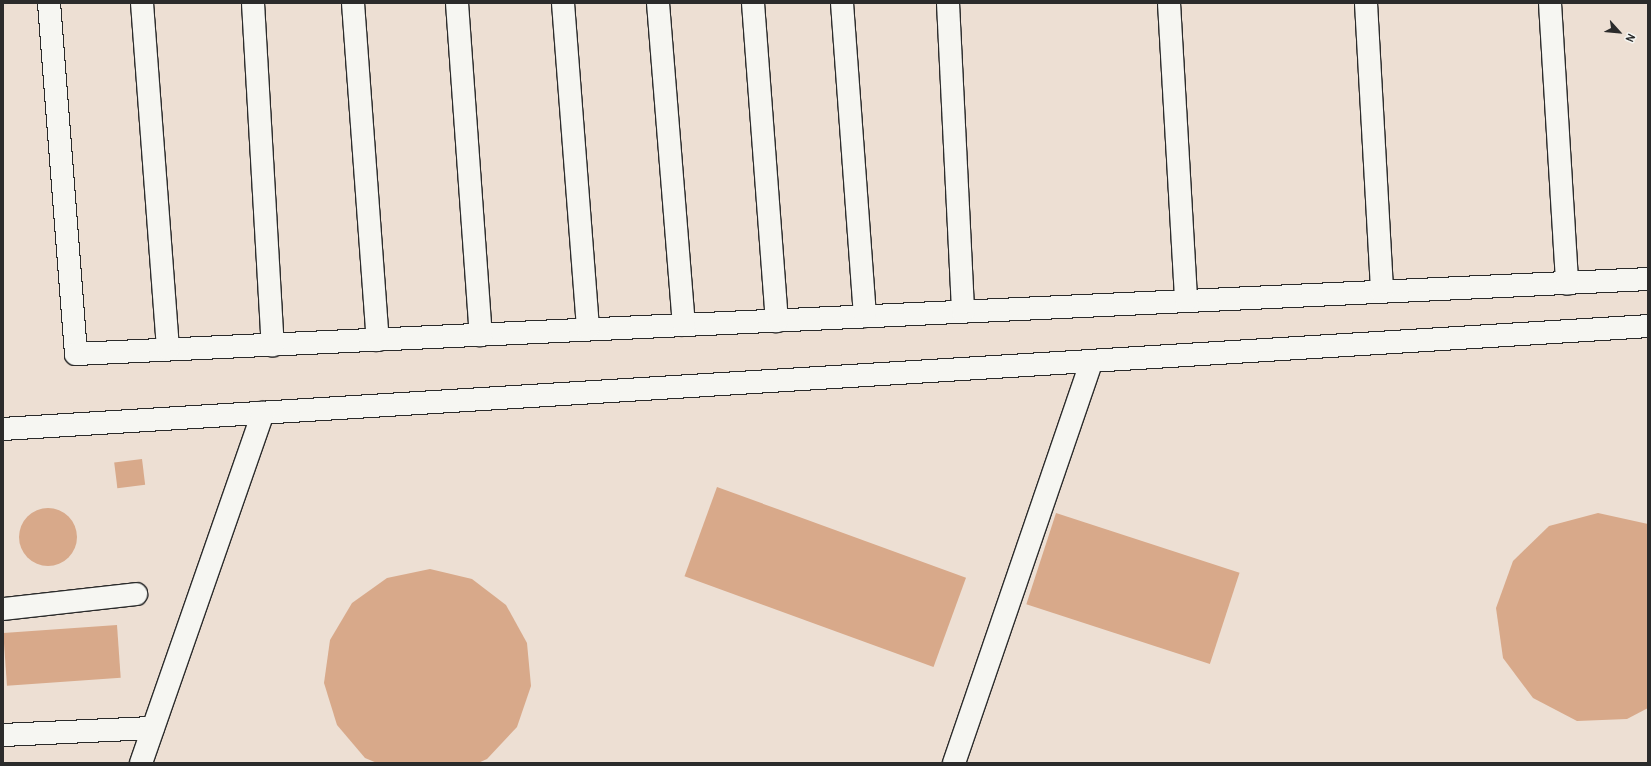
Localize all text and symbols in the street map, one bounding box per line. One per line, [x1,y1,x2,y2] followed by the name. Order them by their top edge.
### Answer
[1599,12,1639,52] north arrow
[1623,31,1638,44] text: N

